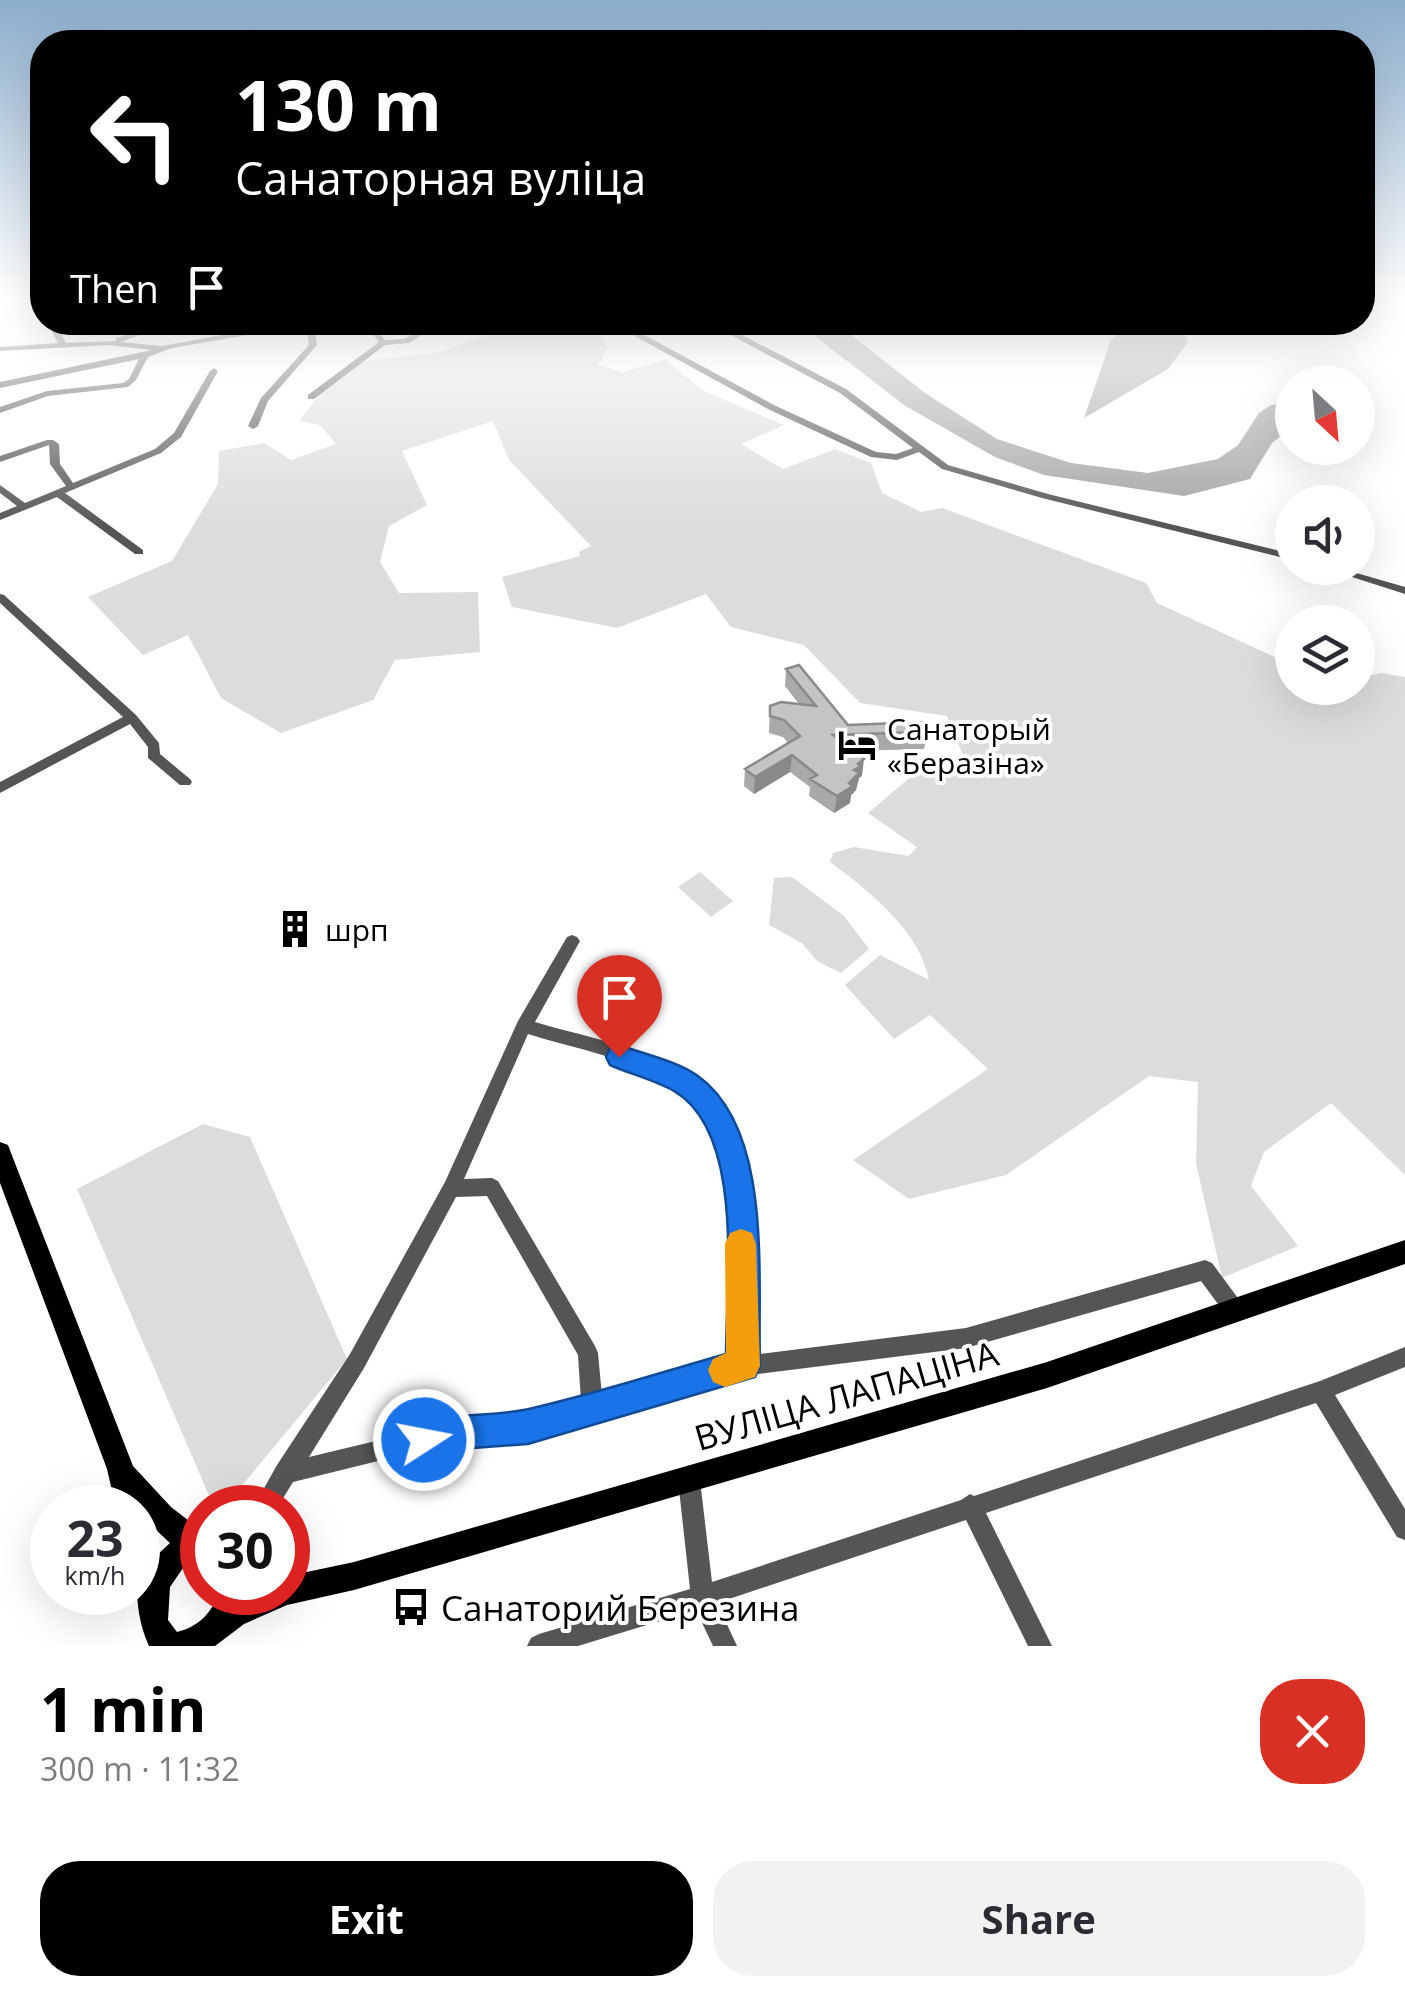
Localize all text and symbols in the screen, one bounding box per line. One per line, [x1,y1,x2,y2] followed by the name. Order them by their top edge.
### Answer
[235,56,442,152] text: 130 m
[70,70,200,200] icon: left
[235,147,646,208] text: Санаторная вуліца
[179,260,234,315] icon: arrive
[70,262,159,314] text: Then
[1275,365,1375,465] north arrow
[1275,365,1375,705] map controls
[1275,485,1375,585] button: sound
[1275,605,1375,705] button: layers
[887,708,1051,783] place label: Санаторый «Беразіна»
[836,724,878,766] hotel icon: Санаторый «Беразіна»
[274,908,316,950] building icon: шрп
[325,909,389,950] place label: шрп
[577,955,662,1058] pin
[592,970,647,1025] icon: arrive
[689,1329,1004,1461] street label: ВУЛІЦА ЛАПАЦІНА
[372,1388,476,1492] position arrow
[180,1485,310,1615] speed limit sign: 30
[66,1504,124,1572] text: 23
[65,1558,125,1592] text: km/h
[441,1584,800,1631] place label: Санаторий Березина
[390,1586,432,1628] bus stop icon: Санаторий Березина
[40,1668,207,1750] text: 1 min
[1260,1679,1365,1784] button: close
[40,1747,239,1790] text: 300 m · 11:32
[40,1861,693,1976] button: Exit
[713,1861,1365,1976] button: Share

